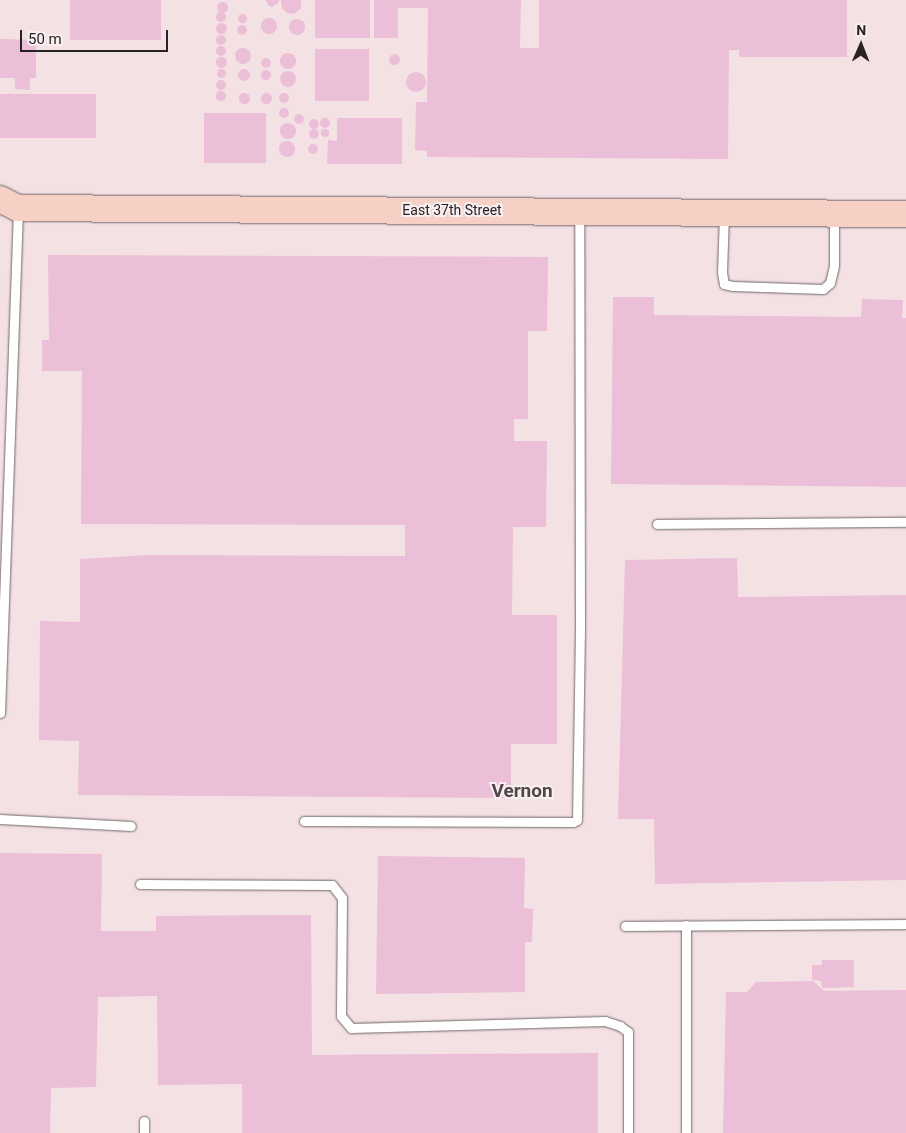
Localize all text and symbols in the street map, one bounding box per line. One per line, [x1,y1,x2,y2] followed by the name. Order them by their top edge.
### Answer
[22,20,170,52] scale bar
[836,20,886,70] north arrow
[856,22,866,38] text: N
[28,30,62,48] text: 50 m
[402,202,502,218] street label: East 37th Street
[491,780,553,802] district label: Vernon

